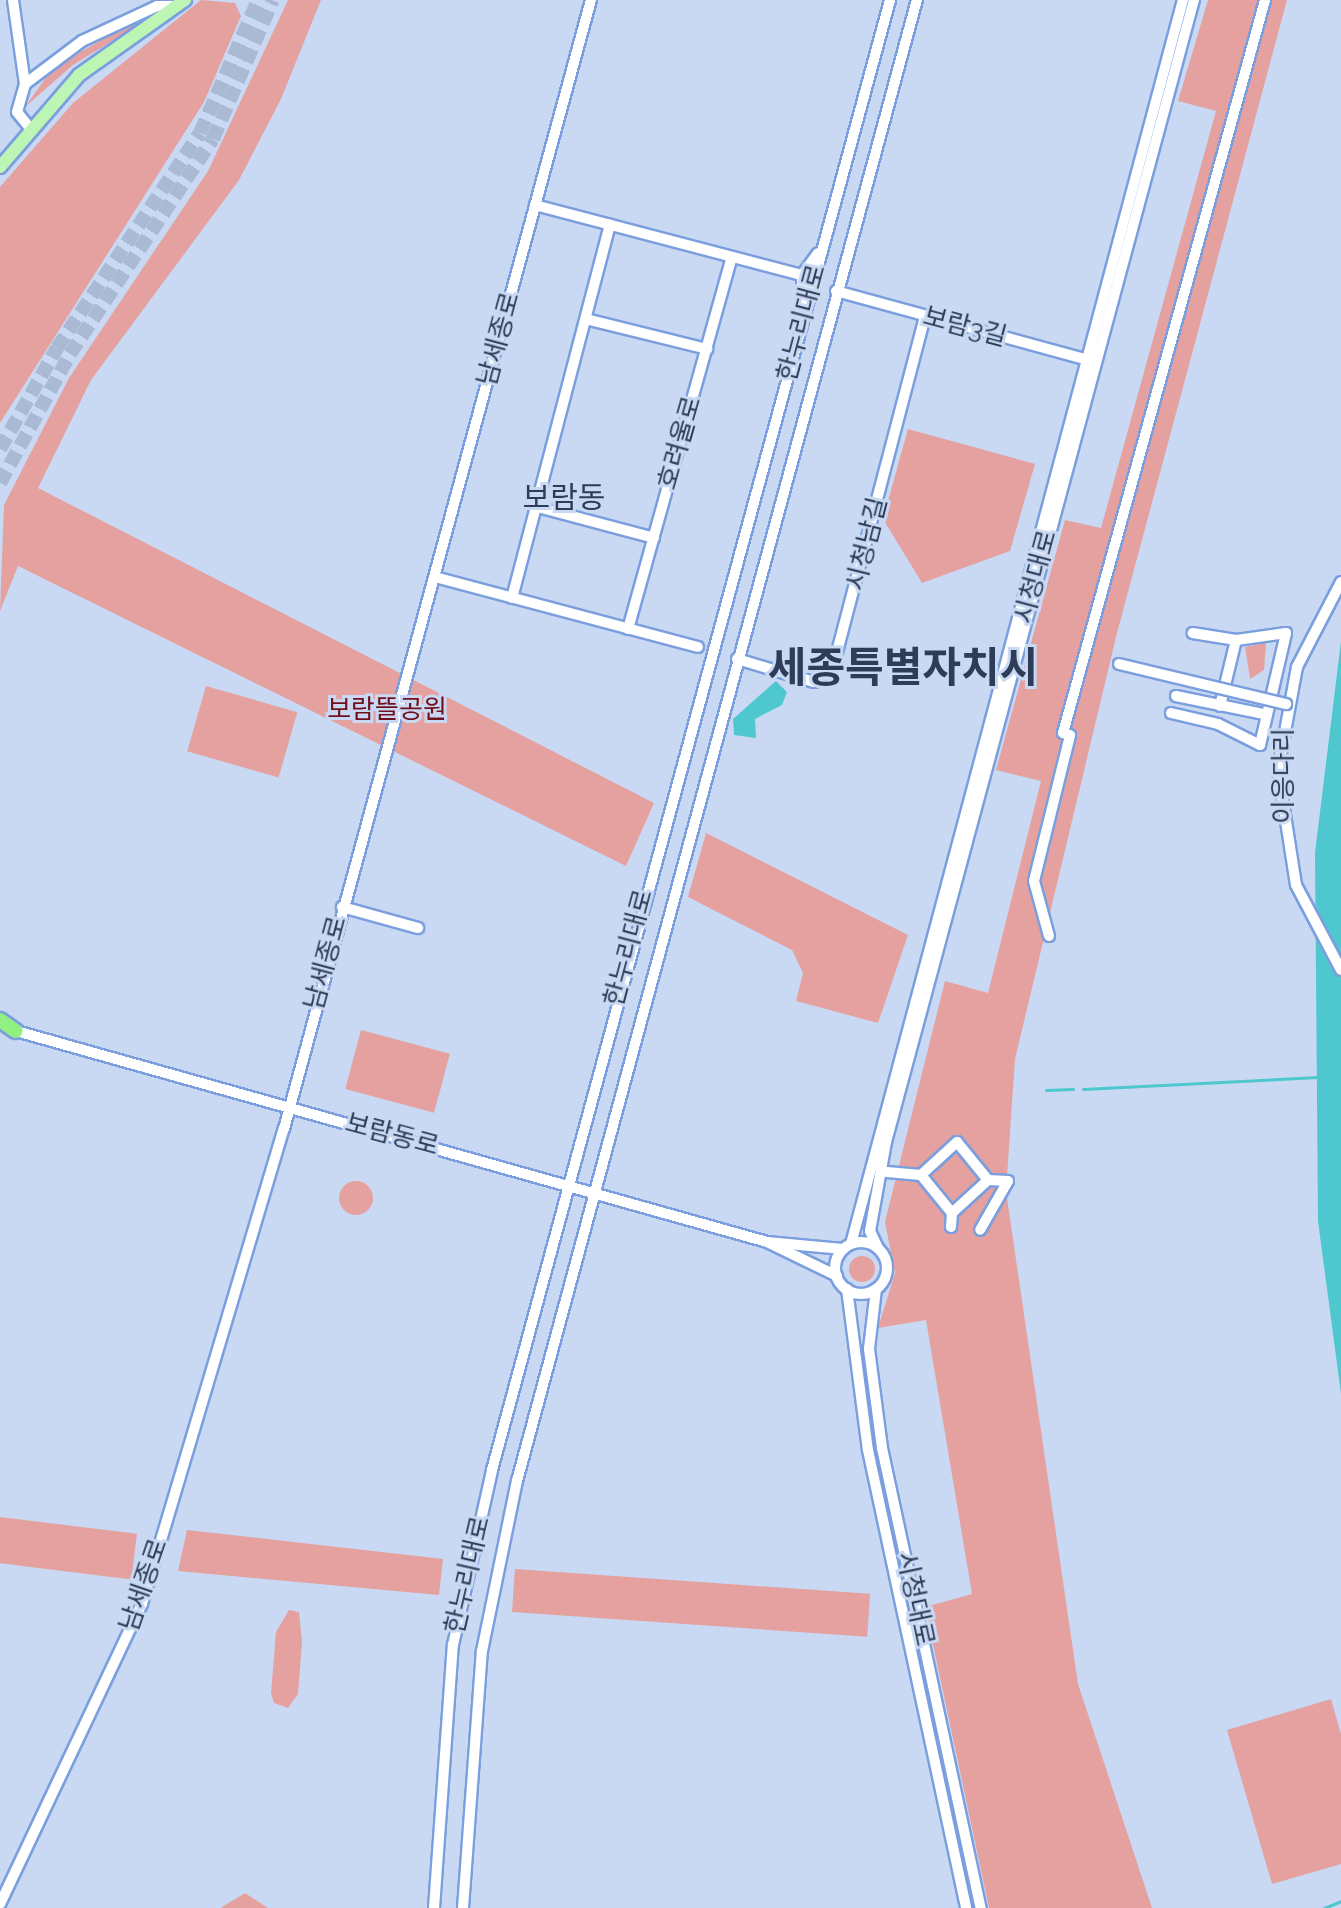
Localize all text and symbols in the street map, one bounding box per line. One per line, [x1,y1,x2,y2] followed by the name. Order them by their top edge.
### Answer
[771,261,833,385] street label: 한누리대로
[472,289,526,389] street label: 남세종로
[920,301,1010,353] street label: 보람3길
[652,393,708,493] street label: 호려울로
[523,480,605,516] district label: 보람동
[840,494,894,594] street label: 시청남길
[1009,527,1063,627] street label: 시청대로
[768,643,1038,693] district label: 세종특별자치시
[327,694,447,726] park label: 보람뜰공원
[1268,728,1300,824] street label: 이응다리
[598,886,660,1010] street label: 한누리대로
[299,913,353,1013] street label: 남세종로
[342,1108,442,1162] street label: 보람동로
[439,1513,497,1637] street label: 한누리대로
[114,1535,174,1635] street label: 남세종로
[890,1549,940,1649] street label: 시청대로

